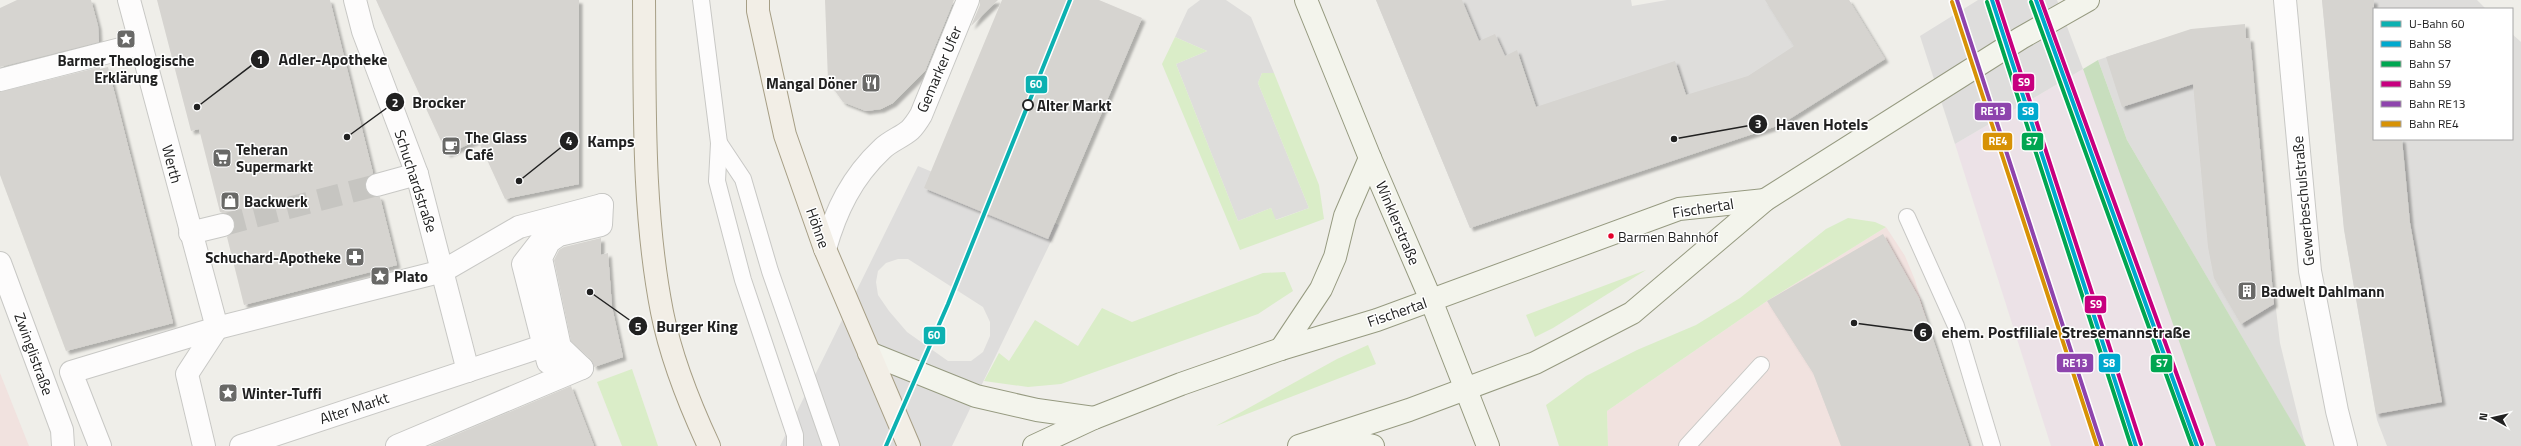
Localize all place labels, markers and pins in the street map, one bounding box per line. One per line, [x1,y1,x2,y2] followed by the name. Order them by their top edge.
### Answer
[115,28,137,50] place icon: Barmer Theologische Erklärung
[250,45,395,73] callout: Adler-Apotheke
[58,49,195,89] place label: Barmer Theologische Erklärung
[766,72,857,95] place label: Mangal Döner
[860,72,882,94] restaurant icon: Mangal Döner
[385,88,474,116] callout: Brocker
[1037,94,1112,117] place label: Alter Markt
[1022,99,1034,111] marker: Alter Markt
[1748,110,1876,138] callout: Haven Hotels
[465,126,527,166] place label: The Glass Café
[559,127,643,155] callout: Kamps
[440,135,462,157] cafe icon: The Glass Café
[236,138,313,178] place label: Teheran Supermarkt
[211,147,233,169] supermarket icon: Teheran Supermarkt
[219,190,241,212] shop icon: Backwerk
[244,190,308,213] place label: Backwerk
[1618,226,1718,247] place label: Barmen Bahnhof
[1606,231,1616,241] marker: Barmen Bahnhof
[205,246,341,269] place label: Schuchard-Apotheke
[344,246,366,268] pharmacy icon: Schuchard-Apotheke
[369,265,391,287] place icon: Plato
[394,265,428,288] place label: Plato
[2236,280,2258,302] building icon: Badwelt Dahlmann
[2261,280,2385,303] place label: Badwelt Dahlmann
[628,312,745,340] callout: Burger King
[1913,318,2198,346] callout: ehem. Postfiliale Stresemannstraße
[217,382,239,404] place icon: Winter-Tuffi
[242,382,322,405] place label: Winter-Tuffi

